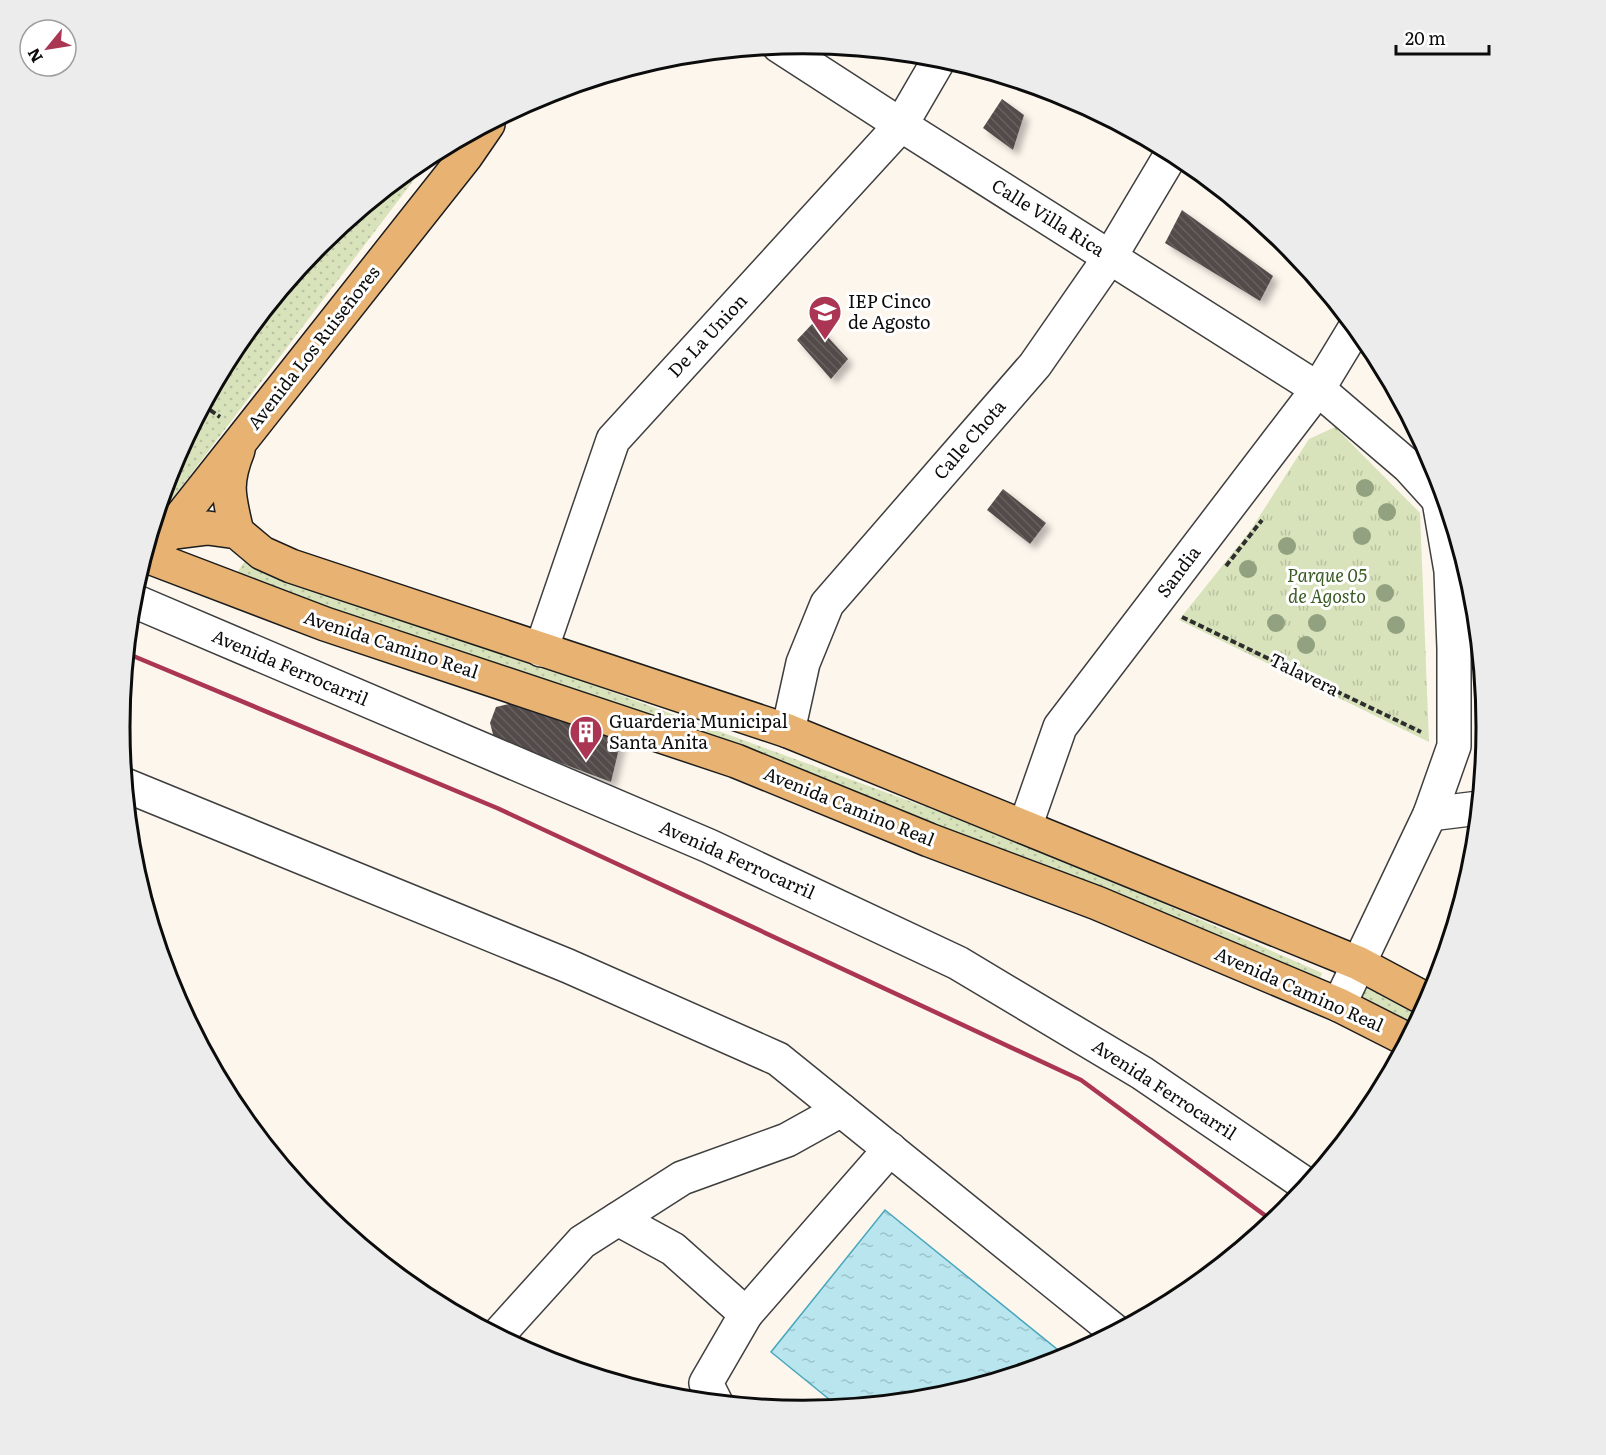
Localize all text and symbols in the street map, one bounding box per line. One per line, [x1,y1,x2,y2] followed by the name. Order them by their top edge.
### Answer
[18,18,78,78] north arrow
[1396,18,1489,56] scale bar
[1405,24,1446,51] text: 20 m
[20,44,48,68] text: N
[987,171,1111,263] street label: Calle Villa Rica
[240,259,385,435] street label: Avenida Los Ruiseñores
[661,287,753,383] street label: De La Union
[848,287,931,335] place label: IEP Cinco de Agosto
[807,294,843,341] school or university icon: IEP Cinco de Agosto
[926,393,1011,485] street label: Calle Chota
[1149,539,1206,603] street label: Sandia
[1287,561,1367,609] park label: Parque 05 de Agosto
[301,603,482,685] street label: Avenida Camino Real
[208,621,373,712] street label: Avenida Ferrocarril
[1265,645,1344,702] street label: Talavera
[609,707,788,755] place label: Guarderia Municipal Santa Anita
[568,714,604,761] building icon: Guarderia Municipal Santa Anita
[760,759,939,852] street label: Avenida Camino Real
[656,812,820,905] street label: Avenida Ferrocarril
[1211,939,1388,1038] street label: Avenida Camino Real
[1087,1032,1242,1146] street label: Avenida Ferrocarril

